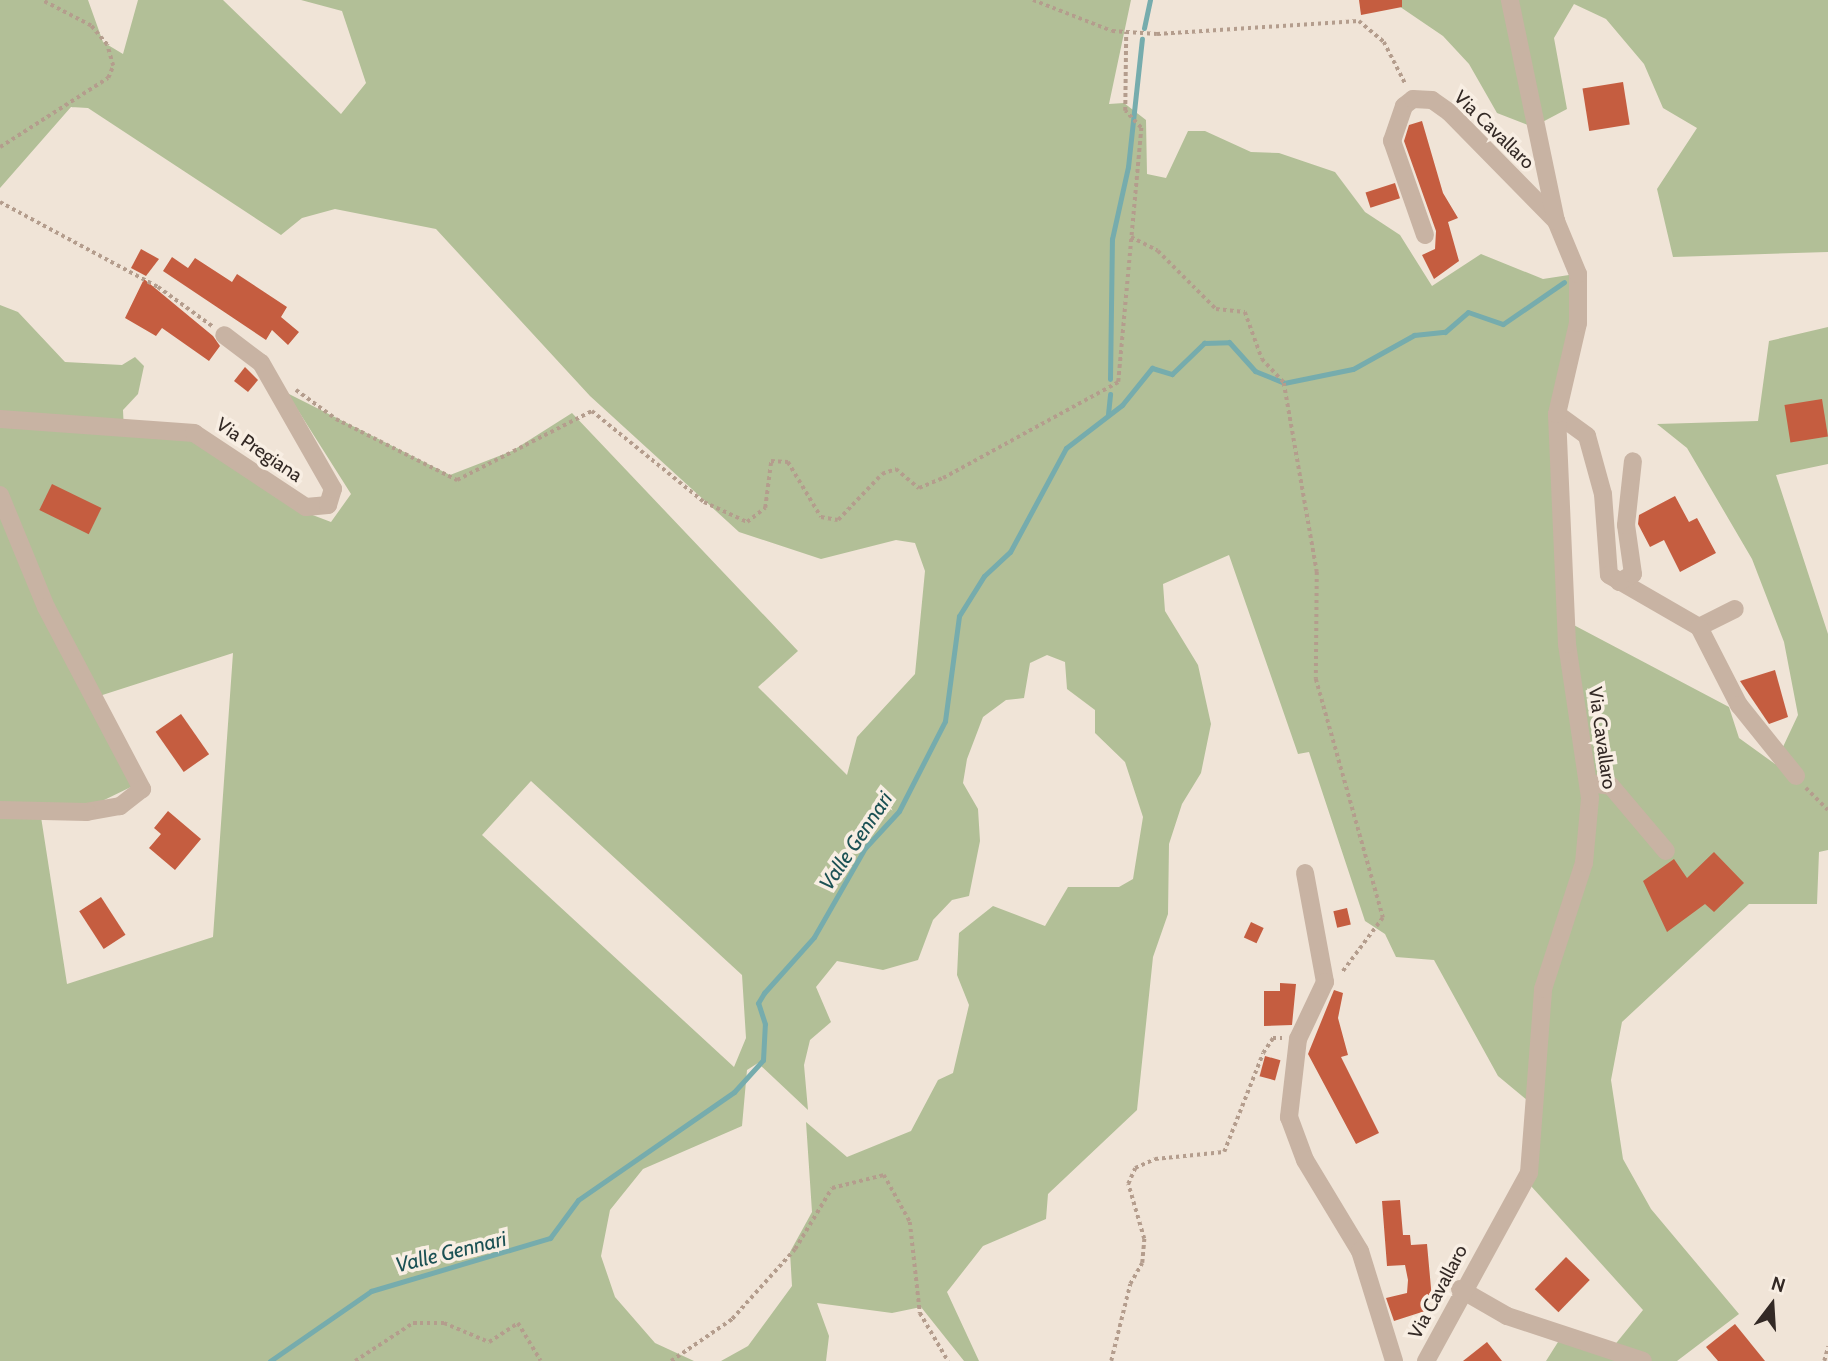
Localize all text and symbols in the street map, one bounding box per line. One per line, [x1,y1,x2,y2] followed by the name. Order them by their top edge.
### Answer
[1449,86,1539,174] street label: Via Cavallaro
[212,413,306,487] street label: Via Pregiana
[1584,685,1620,791] street label: Via Cavallaro
[814,787,898,895] water label: Valle Gennari
[393,1226,509,1278] water label: Valle Gennari
[1404,1241,1472,1343] street label: Via Cavallaro
[1737,1270,1807,1340] north arrow
[1768,1271,1788,1297] text: N

